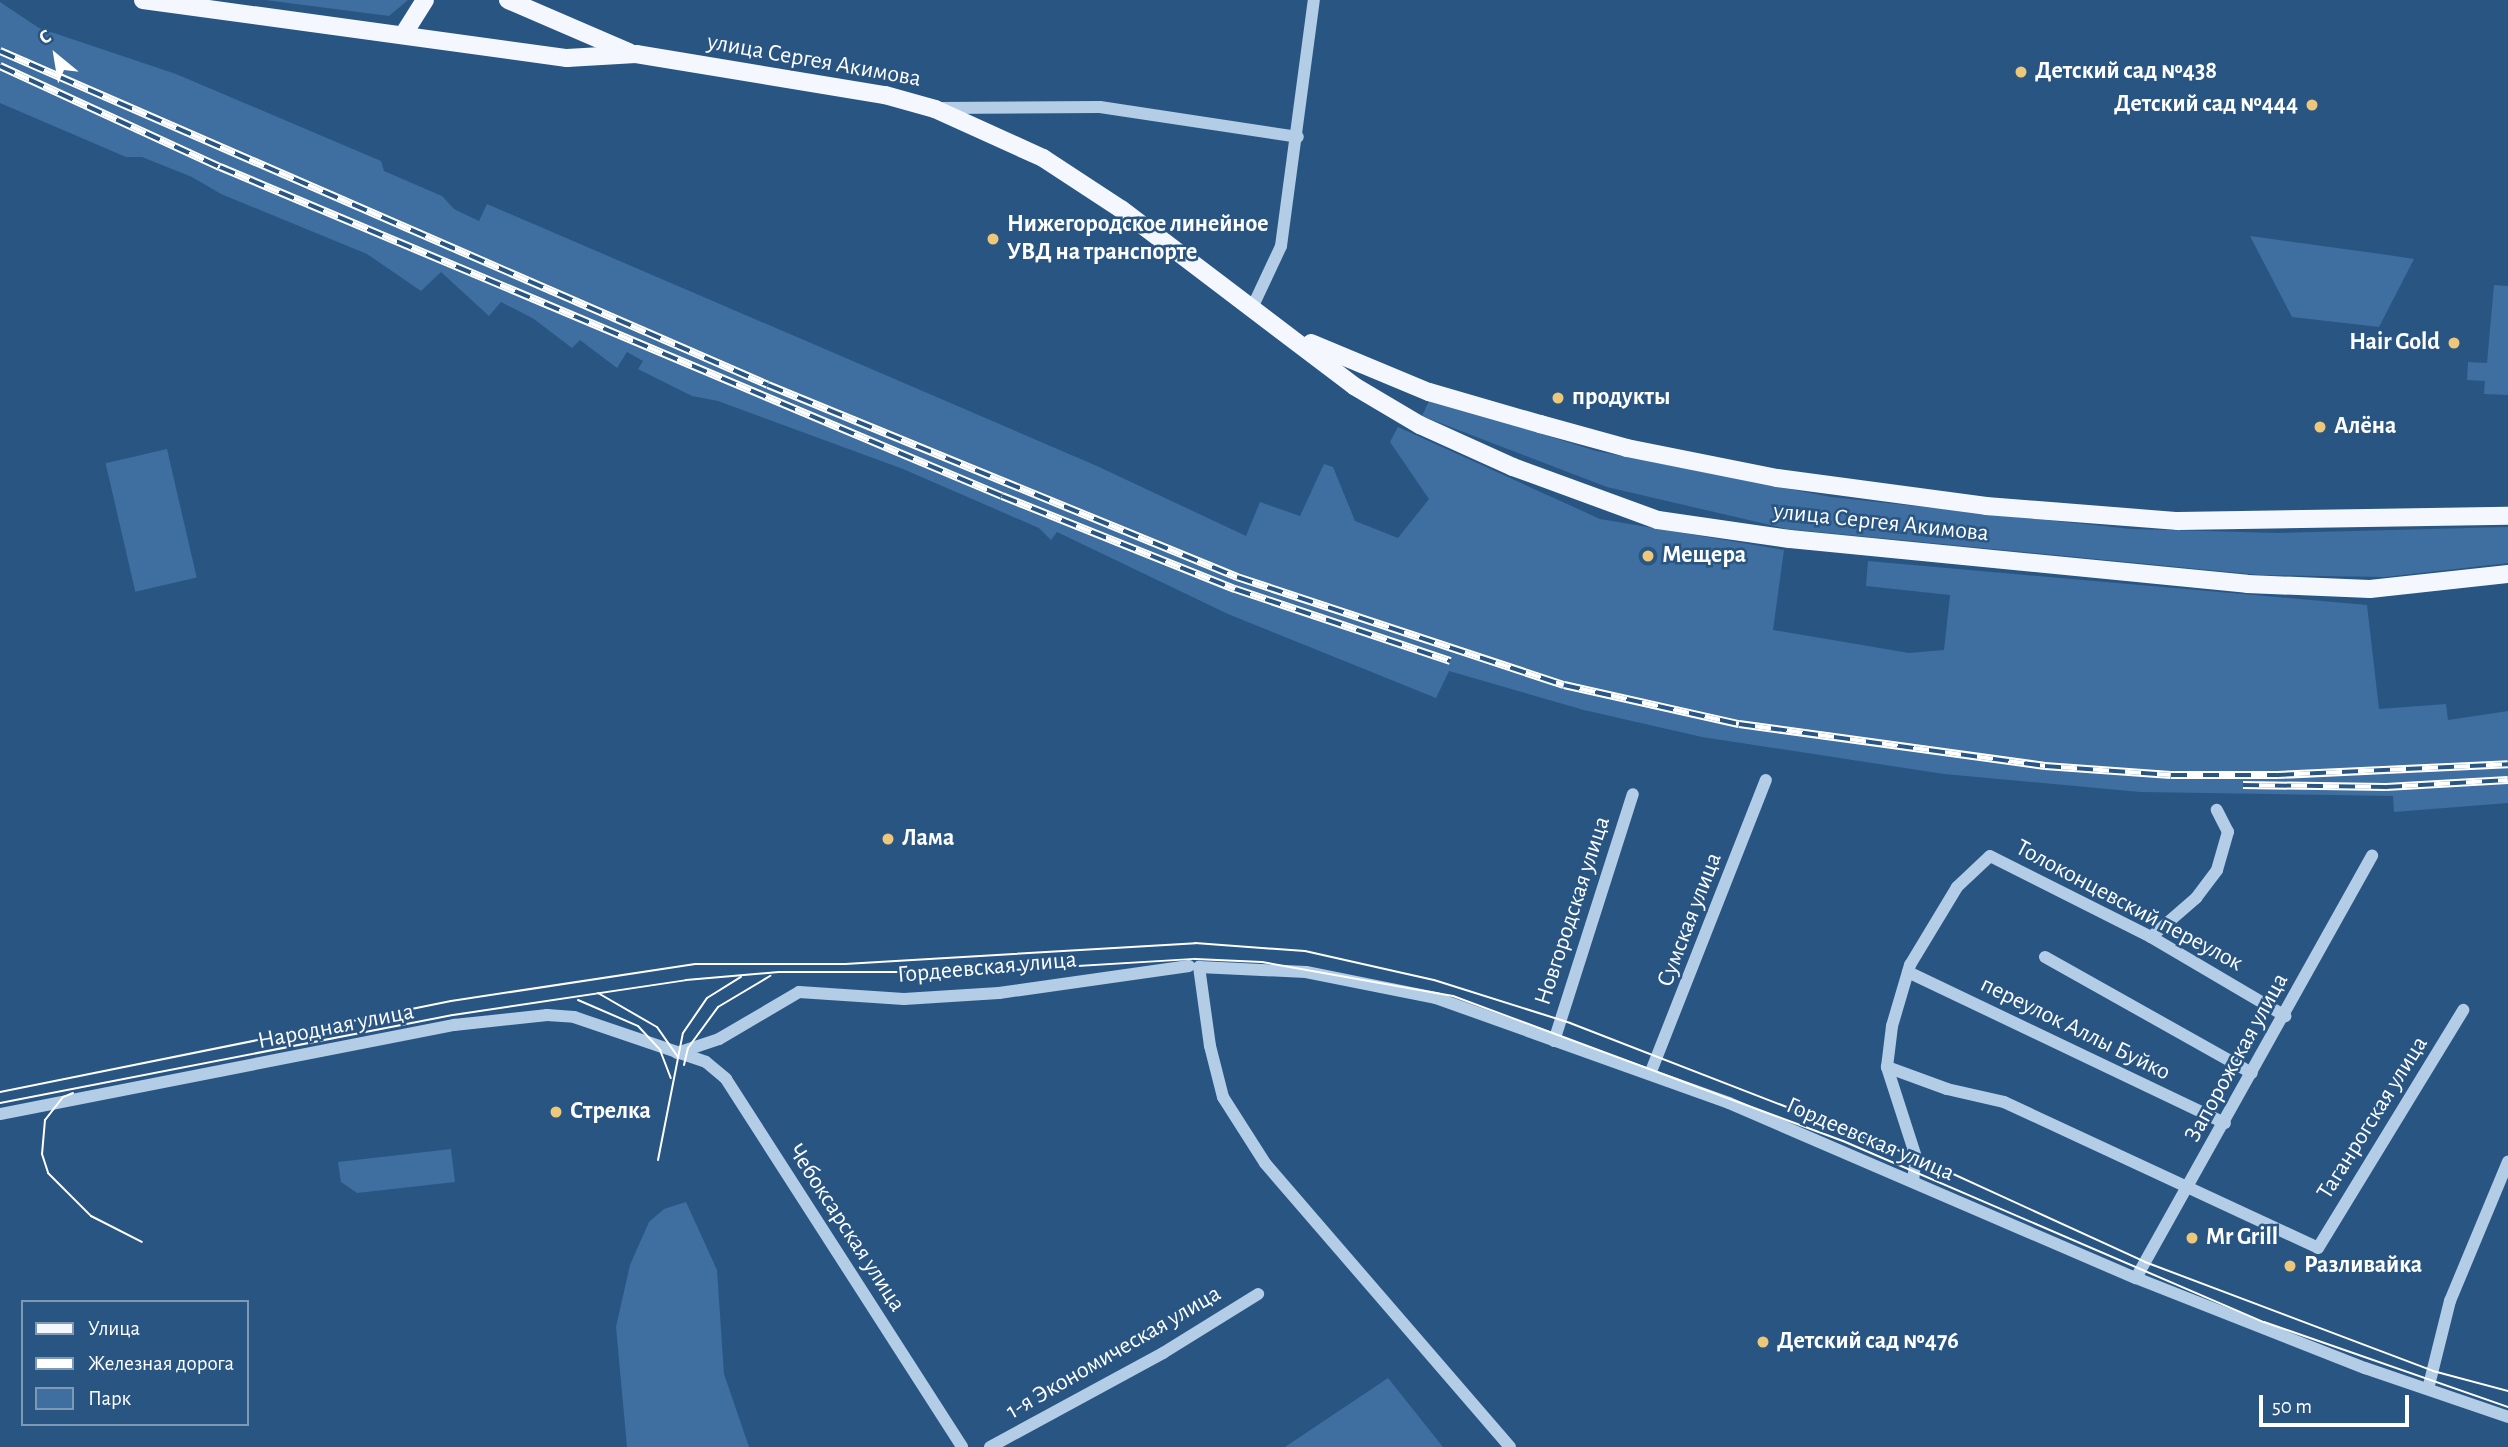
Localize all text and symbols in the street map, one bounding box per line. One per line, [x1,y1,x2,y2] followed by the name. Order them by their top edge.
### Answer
[21,21,91,91] north arrow
[36,27,55,48] text: С
[705,28,923,94] street label: улица Сергея Акимова
[2035,58,2217,86] place label: Детский сад №438
[2013,64,2029,80] marker: Детский сад №438
[2114,91,2298,119] place label: Детский сад №444
[2304,97,2320,113] marker: Детский сад №444
[1007,211,1269,267] place label: Нижегородское линейное УВД на транспорте
[985,231,1001,247] marker: Нижегородское линейное УВД на транспорте
[2349,329,2440,357] place label: Hair Gold
[2446,335,2462,351] marker: Hair Gold
[1572,384,1670,412] place label: продукты
[1550,390,1566,406] marker: продукты
[2334,413,2396,441] place label: Алёна
[2312,419,2328,435] marker: Алёна
[1772,497,1990,549] street label: улица Сергея Акимова
[1662,542,1746,570] place label: Мещера
[1640,548,1656,564] marker: Мещера
[1529,813,1617,1009] street label: Новгородская улица
[902,825,954,853] place label: Лама
[880,831,896,847] marker: Лама
[2010,834,2248,978] street label: Толоконцевский переулок
[1651,849,1729,991] street label: Сумская улица
[896,946,1078,990] street label: Гордеевская улица
[2179,968,2295,1148] street label: Запорожская улица
[1975,971,2175,1087] street label: переулок Аллы Буйко
[255,998,417,1056] street label: Народная улица
[2311,1031,2435,1205] street label: Таганрогская улица
[1782,1092,1958,1188] street label: Гордеевская улица
[570,1098,651,1126] place label: Стрелка
[548,1104,564,1120] marker: Стрелка
[781,1139,911,1317] street label: Чебоксарская улица
[2206,1224,2278,1252] place label: Mr Grill
[2184,1230,2200,1246] marker: Mr Grill
[2304,1252,2422,1280] place label: Разливайка
[2282,1258,2298,1274] marker: Разливайка
[1002,1280,1226,1426] street label: 1-я Экономическая улица
[21,1300,248,1426] legend
[88,1318,140,1339] text: Улица
[1777,1328,1959,1356] place label: Детский сад №476
[1755,1334,1771,1350] marker: Детский сад №476
[88,1353,234,1374] text: Железная дорога
[2263,1380,2414,1424] scale bar
[88,1388,131,1409] text: Парк
[2272,1396,2312,1417] text: 50 m

